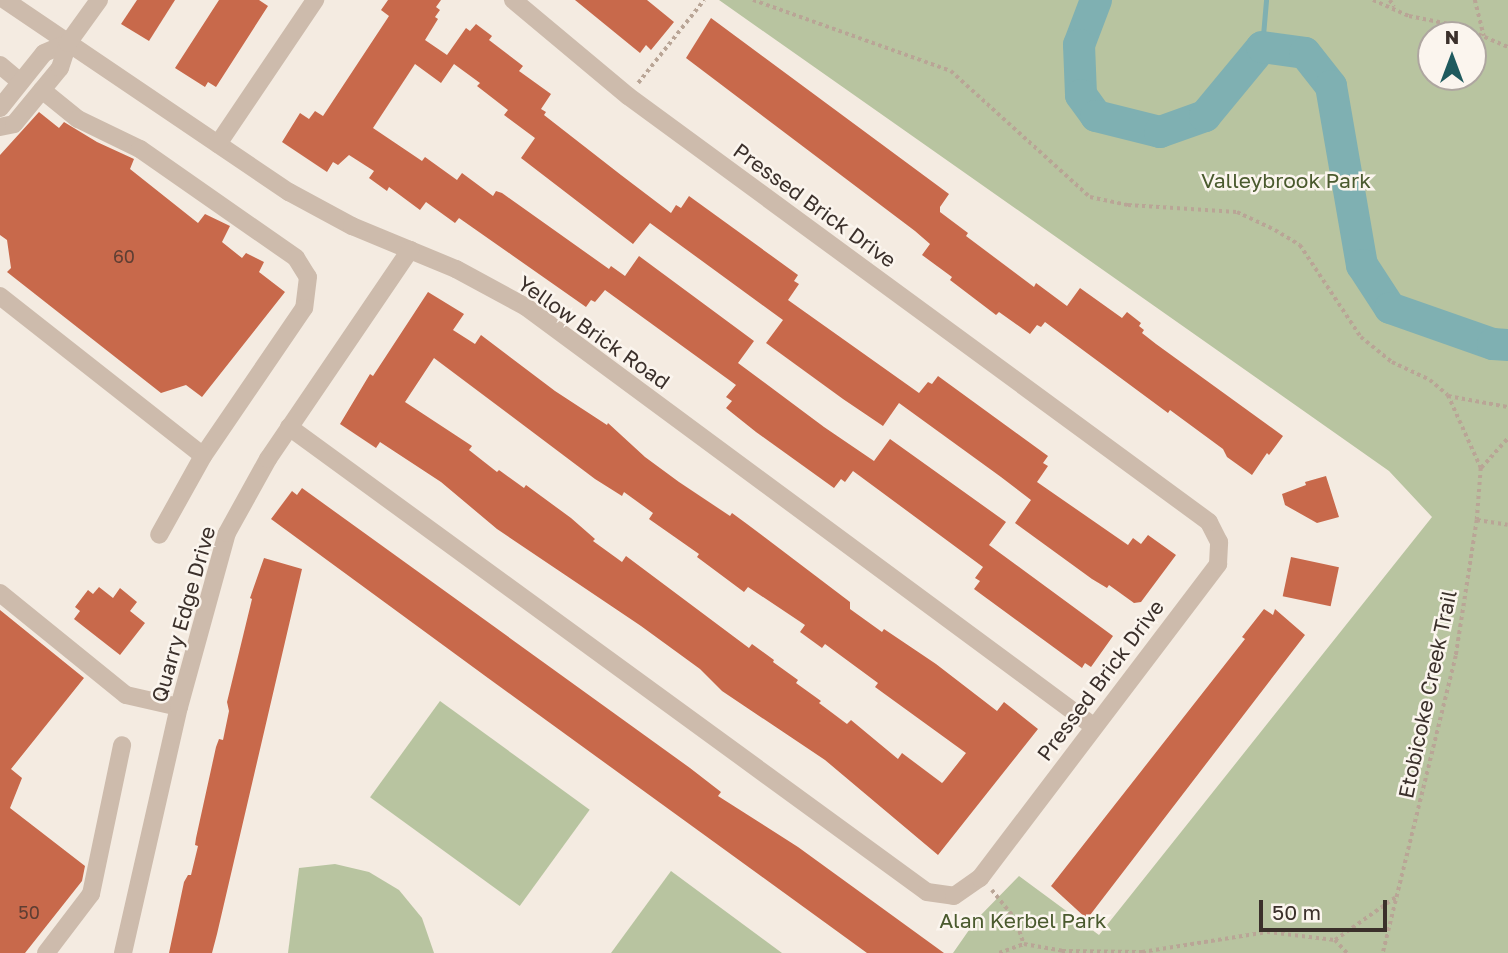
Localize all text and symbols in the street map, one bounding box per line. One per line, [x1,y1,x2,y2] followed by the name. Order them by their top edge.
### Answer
[1417,21,1487,91] north arrow
[1445,25,1459,48] text: N
[729,137,901,273] street label: Pressed Brick Drive
[1201,167,1371,193] park label: Valleybrook Park
[113,245,135,267] house number: 60
[513,270,675,394] street label: Yellow Brick Road
[146,523,220,705] street label: Quarry Edge Drive
[1393,588,1461,800] street label: Etobicoke Creek Trail
[1031,595,1169,765] street label: Pressed Brick Drive
[1263,886,1391,930] scale bar
[1272,899,1321,925] text: 50 m
[18,901,40,923] house number: 50
[939,907,1107,933] park label: Alan Kerbel Park

